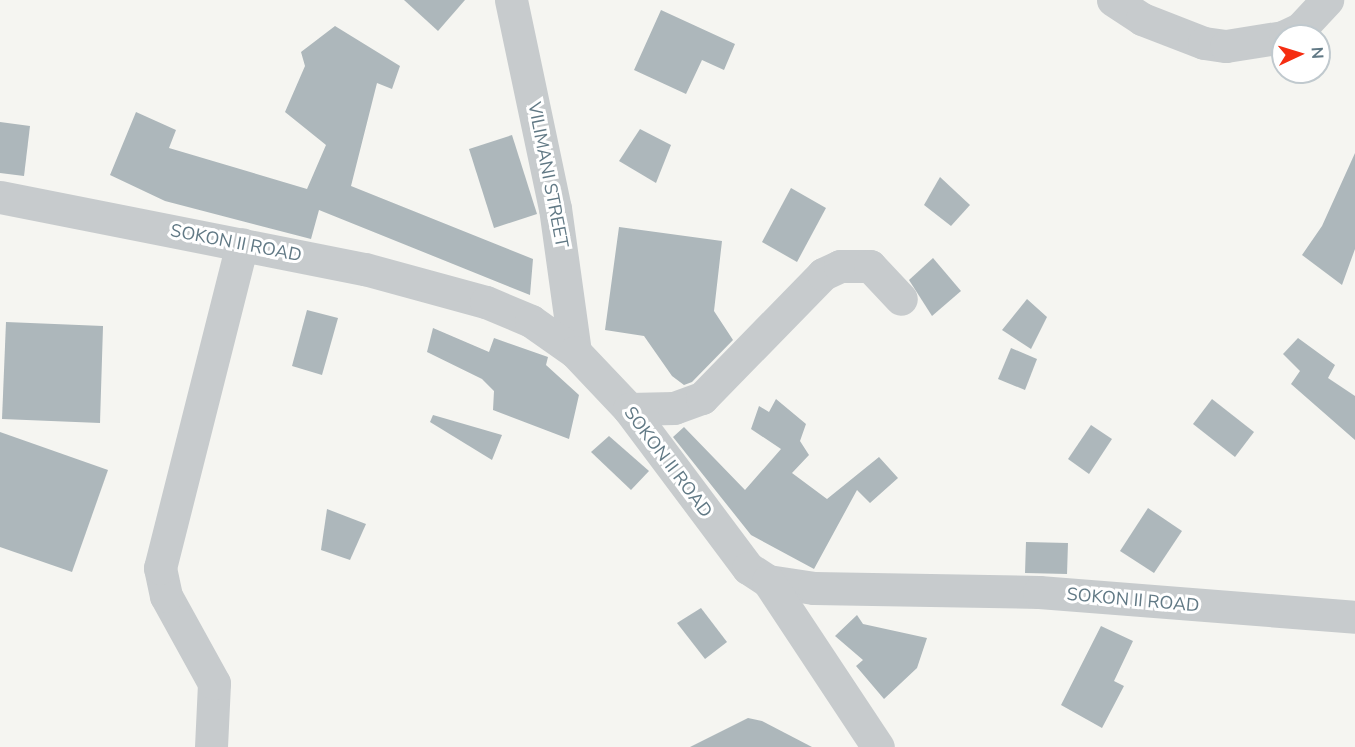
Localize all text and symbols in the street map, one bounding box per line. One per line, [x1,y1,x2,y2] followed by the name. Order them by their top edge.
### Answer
[1271,24,1331,84] north arrow
[1306,46,1328,60] text: N
[523,100,573,250] street label: VILIMANI STREET
[169,220,303,266] street label: SOKON II ROAD
[619,402,717,522] street label: SOKON II ROAD
[1066,583,1200,617] street label: SOKON II ROAD

